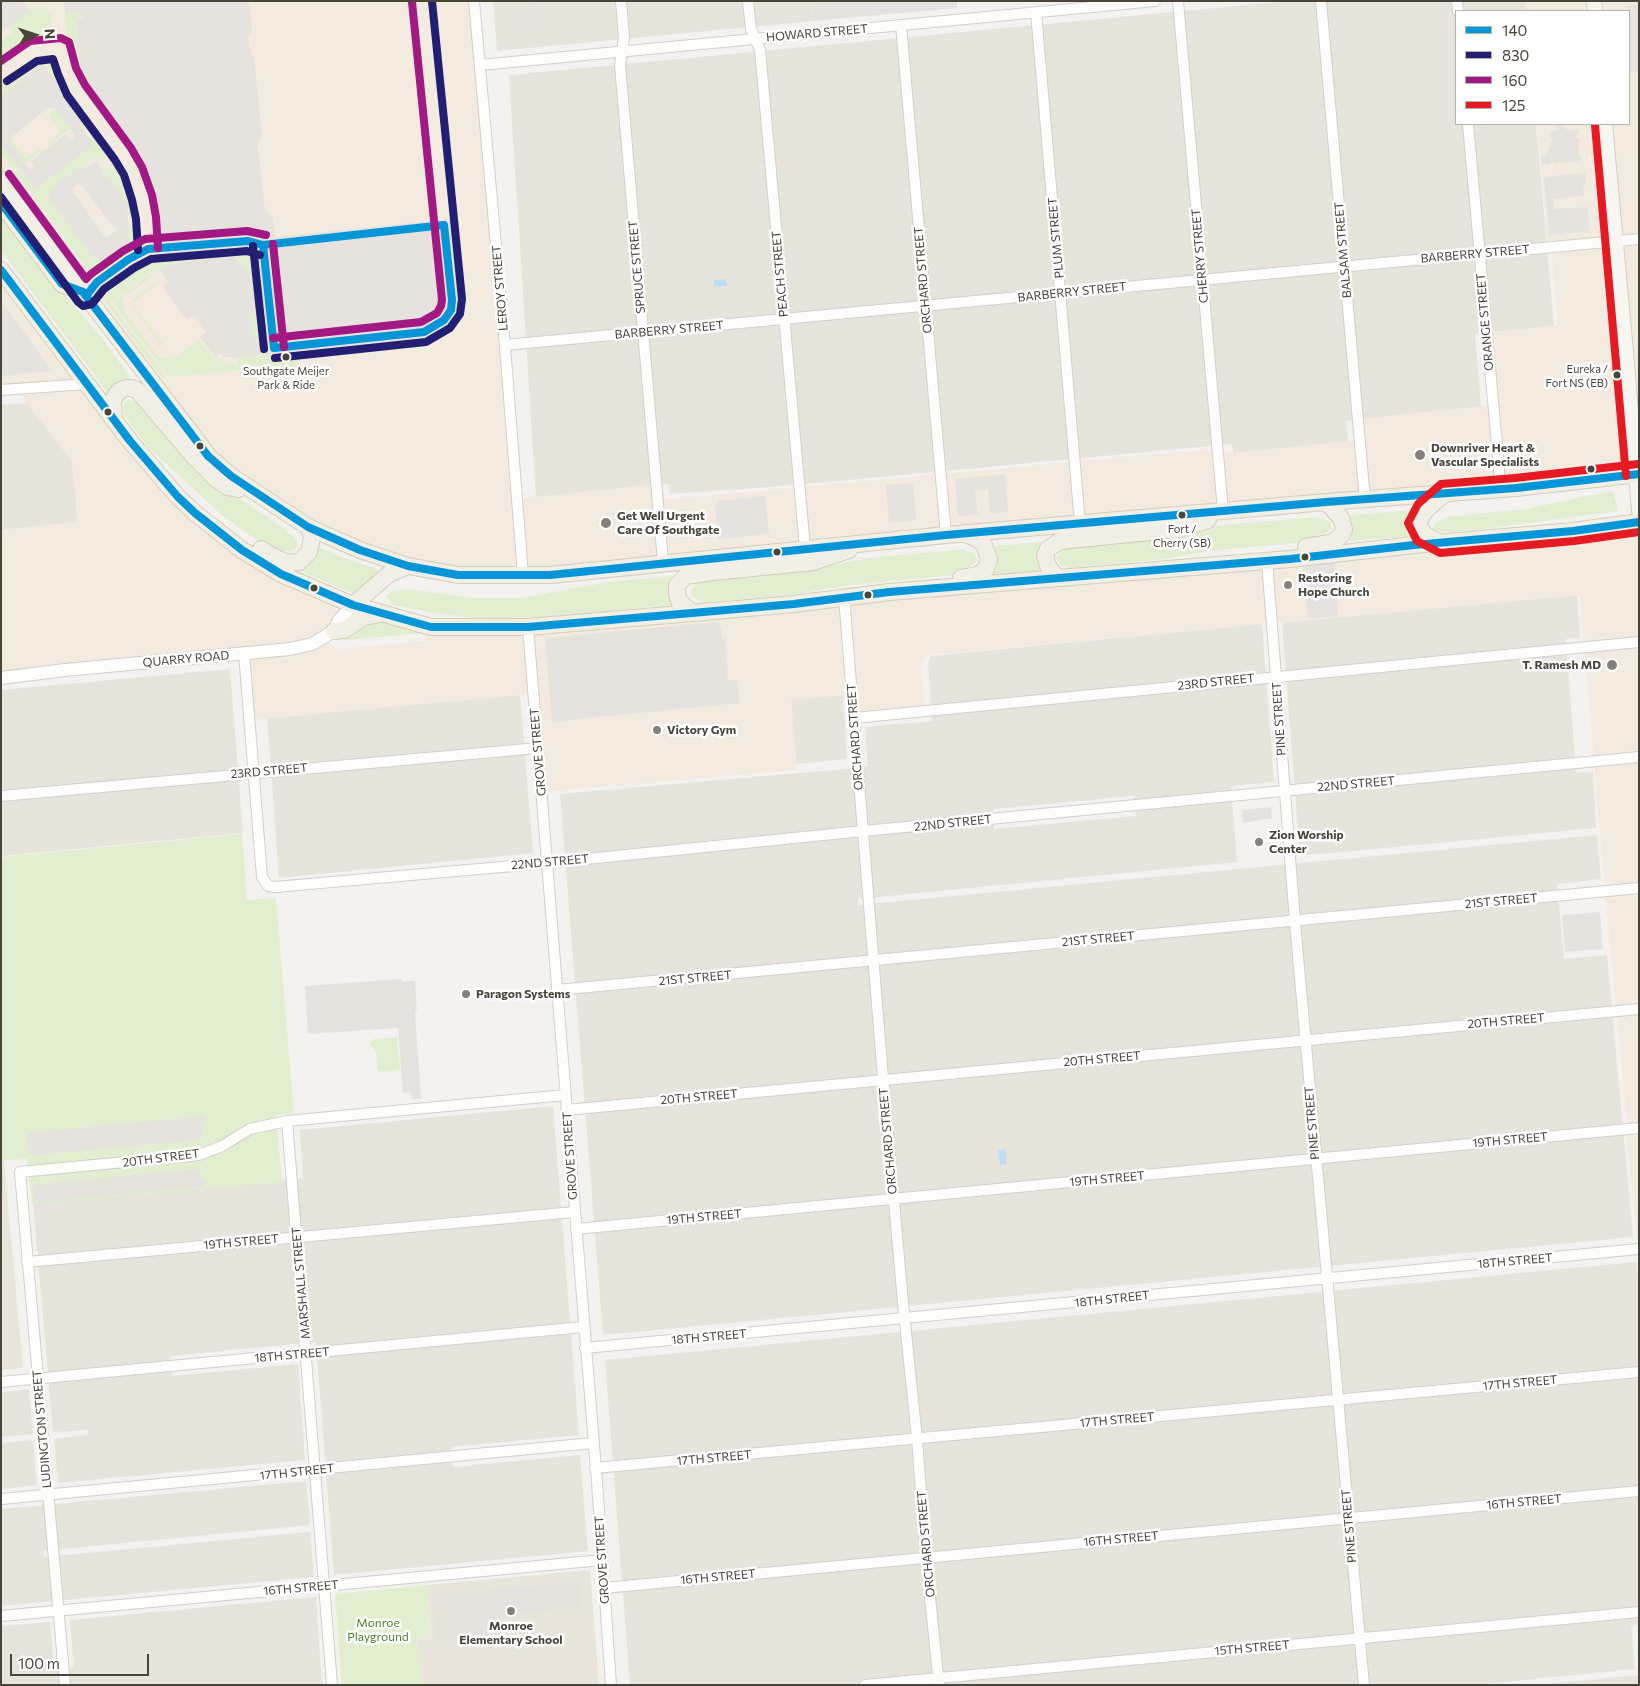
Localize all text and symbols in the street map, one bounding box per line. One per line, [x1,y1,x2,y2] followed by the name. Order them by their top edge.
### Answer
[10,10,60,60] north arrow
[1455,10,1630,125] legend
[766,21,868,45] street label: HOWARD STREET
[1502,21,1527,39] text: 140
[42,28,59,40] text: N
[1502,46,1529,64] text: 830
[1502,71,1527,89] text: 160
[1502,96,1525,114] text: 125
[1045,197,1067,279] street label: PLUM STREET
[1332,201,1354,299] street label: BALSAM STREET
[1189,208,1211,304] street label: CHERRY STREET
[626,220,648,314] street label: SPRUCE STREET
[911,226,935,334] street label: ORCHARD STREET
[769,230,791,318] street label: PEACH STREET
[1420,242,1530,266] street label: BARBERRY STREET
[489,245,511,331] street label: LEROY STREET
[1474,273,1496,371] street label: ORANGE STREET
[1017,279,1127,305] street label: BARBERRY STREET
[614,318,724,342] street label: BARBERRY STREET
[281,352,291,362] marker: Southgate Meijer Park & Ride
[1546,362,1608,388] place label: Eureka / Fort NS (EB)
[243,364,329,390] place label: Southgate Meijer Park & Ride
[1612,370,1622,380] marker: Eureka / Fort NS (EB)
[103,407,113,417] unlabelled marker
[195,441,205,451] unlabelled marker
[1431,441,1539,469] place label: Downriver Heart & Vascular Specialists
[1413,448,1427,462] marker: Downriver Heart & Vascular Specialists
[1586,464,1596,474] unlabelled marker
[617,509,719,537] place label: Get Well Urgent Care Of Southgate
[1177,510,1187,520] marker: Fort / Cherry (SB)
[599,516,613,530] marker: Get Well Urgent Care Of Southgate
[1153,522,1211,548] place label: Fort / Cherry (SB)
[772,547,782,557] unlabelled marker
[1300,552,1310,562] unlabelled marker
[1298,571,1369,599] place label: Restoring Hope Church
[1282,579,1294,591] marker: Restoring Hope Church
[309,583,319,593] unlabelled marker
[863,590,873,600] unlabelled marker
[142,648,230,670] street label: QUARRY ROAD
[1522,658,1601,672] place label: T. Ramesh MD
[1605,658,1619,672] marker: T. Ramesh MD
[1177,671,1255,693] street label: 23RD STREET
[1269,682,1289,756] street label: PINE STREET
[844,683,866,791] street label: ORCHARD STREET
[527,707,549,797] street label: GROVE STREET
[667,723,736,737] place label: Victory Gym
[651,724,663,736] marker: Victory Gym
[230,760,308,782] street label: 23RD STREET
[1316,773,1396,795] street label: 22ND STREET
[913,812,993,834] street label: 22ND STREET
[1269,828,1344,856] place label: Zion Worship Center
[1253,836,1265,848] marker: Zion Worship Center
[510,851,590,873] street label: 22ND STREET
[1464,891,1538,911] street label: 21ST STREET
[1061,929,1135,949] street label: 21ST STREET
[658,968,732,988] street label: 21ST STREET
[476,987,570,1001] place label: Paragon Systems
[460,988,472,1000] marker: Paragon Systems
[1467,1010,1545,1032] street label: 20TH STREET
[1063,1048,1141,1070] street label: 20TH STREET
[660,1086,738,1108] street label: 20TH STREET
[1302,1086,1322,1160] street label: PINE STREET
[876,1087,900,1195] street label: ORCHARD STREET
[560,1111,580,1201] street label: GROVE STREET
[1472,1130,1548,1150] street label: 19TH STREET
[122,1146,200,1170] street label: 20TH STREET
[1069,1169,1145,1189] street label: 19TH STREET
[666,1207,742,1227] street label: 19TH STREET
[289,1226,313,1340] street label: MARSHALL STREET
[203,1232,279,1252] street label: 19TH STREET
[1477,1251,1553,1271] street label: 18TH STREET
[1074,1288,1150,1310] street label: 18TH STREET
[671,1327,747,1347] street label: 18TH STREET
[254,1345,330,1365] street label: 18TH STREET
[30,1369,54,1489] street label: LUDINGTON STREET
[1482,1373,1558,1393] street label: 17TH STREET
[1079,1410,1155,1430] street label: 17TH STREET
[676,1448,752,1468] street label: 17TH STREET
[259,1461,335,1483] street label: 17TH STREET
[1339,1489,1359,1563] street label: PINE STREET
[914,1490,938,1598] street label: ORCHARD STREET
[1486,1492,1562,1512] street label: 16TH STREET
[592,1515,612,1605] street label: GROVE STREET
[1083,1529,1159,1549] street label: 16TH STREET
[680,1567,756,1587] street label: 16TH STREET
[263,1578,339,1598] street label: 16TH STREET
[505,1605,517,1617] marker: Monroe Elementary School
[347,1616,409,1644] park label: Monroe Playground
[459,1619,563,1647] place label: Monroe Elementary School
[1214,1638,1290,1658] street label: 15TH STREET
[12,1644,151,1676] scale bar
[18,1654,60,1672] text: 100 m

